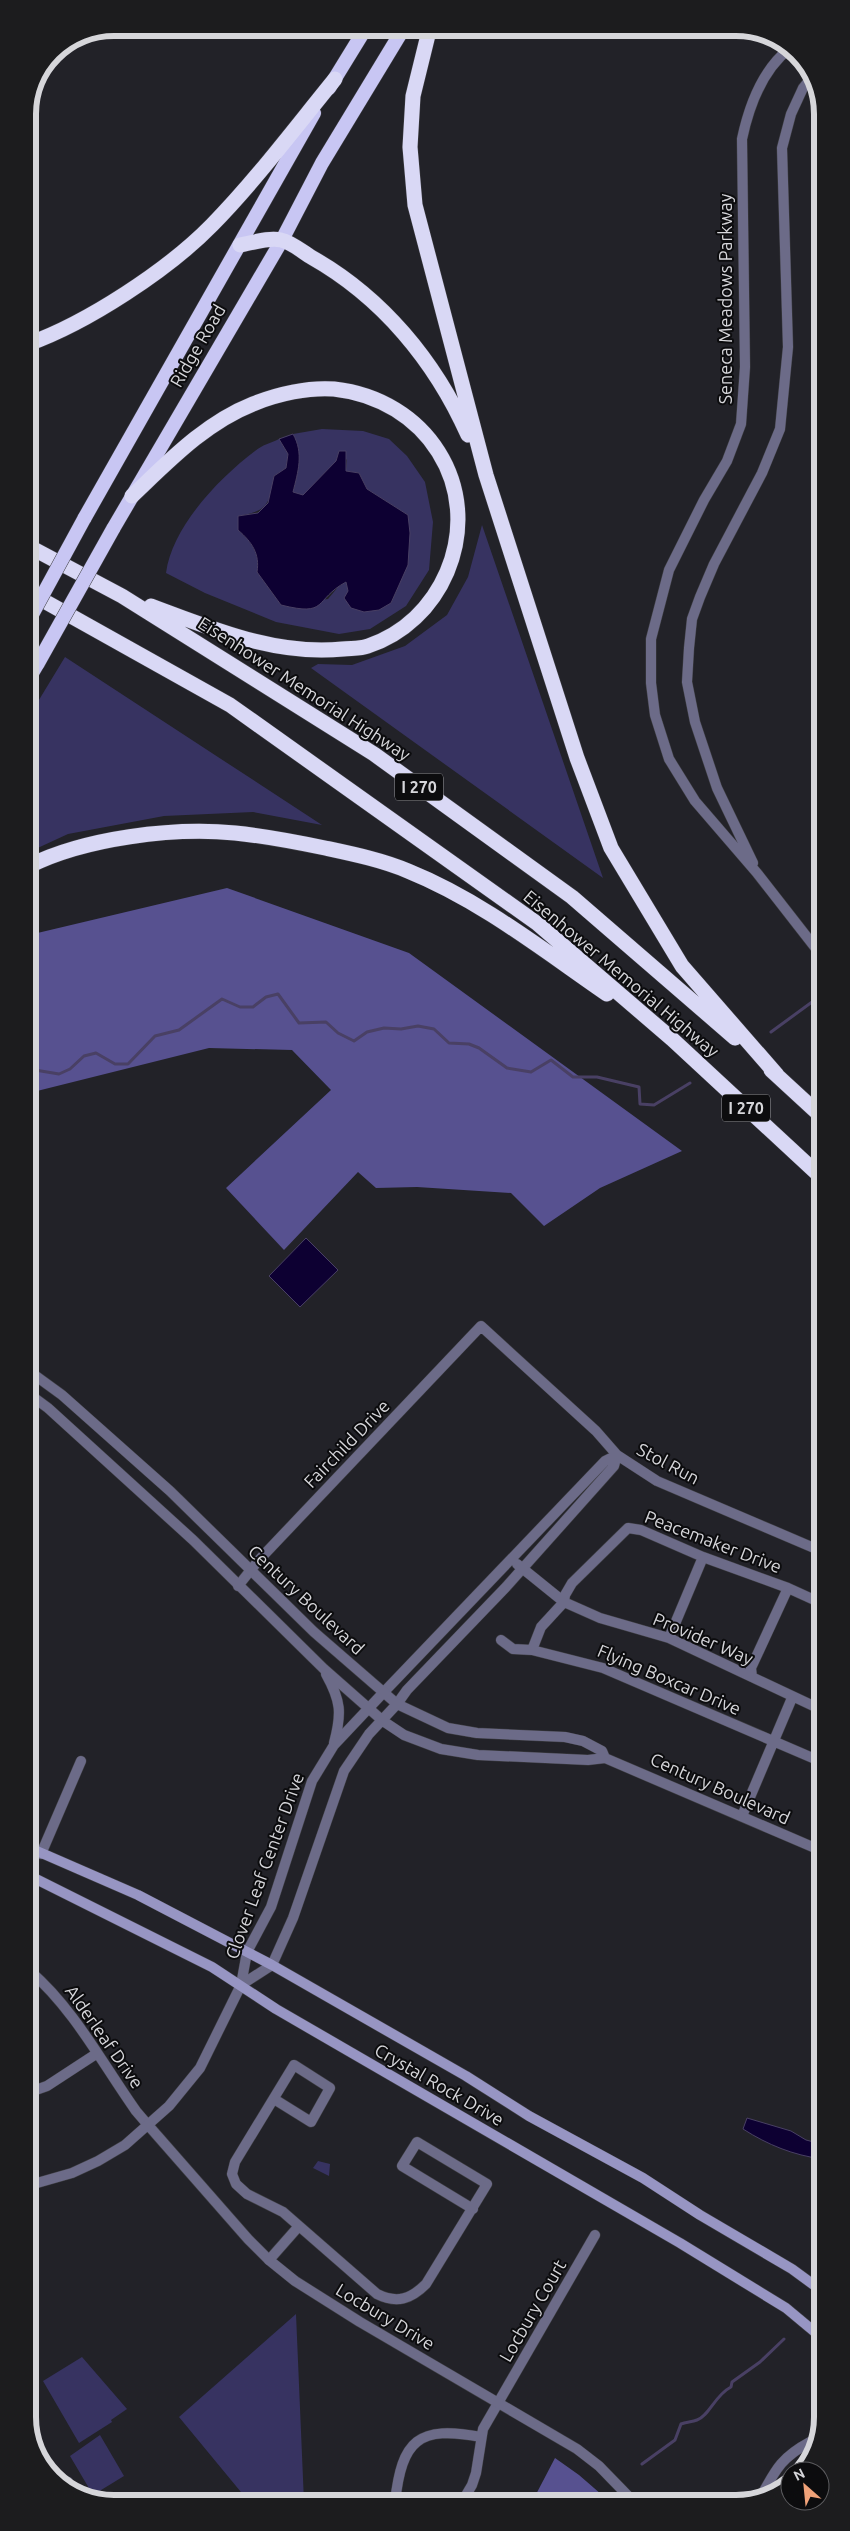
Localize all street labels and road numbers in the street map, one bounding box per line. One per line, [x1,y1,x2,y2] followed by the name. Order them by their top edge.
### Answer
[715,193,735,404] street label: Seneca Meadows Parkway
[165,301,229,390] street label: Ridge Road
[195,612,414,764] street label: Eisenhower Memorial Highway
[395,774,443,800] road number: I 270
[520,886,723,1061] street label: Eisenhower Memorial Highway
[722,1094,770,1122] road number: I 270
[299,1395,393,1491] street label: Fairchild Drive
[634,1438,703,1488] street label: Stol Run
[642,1506,785,1576] street label: Peacemaker Drive
[245,1541,369,1658] street label: Century Boulevard
[650,1608,757,1668] street label: Provider Way
[595,1640,744,1718] street label: Flying Boxcar Drive
[647,1748,793,1828] street label: Century Boulevard
[221,1770,307,1962] street label: Clover Leaf Center Drive
[62,1981,148,2092] street label: Alderleaf Drive
[371,2039,508,2129] street label: Crystal Rock Drive
[495,2256,569,2365] street label: Locbury Court
[333,2279,438,2353] street label: Locbury Drive

